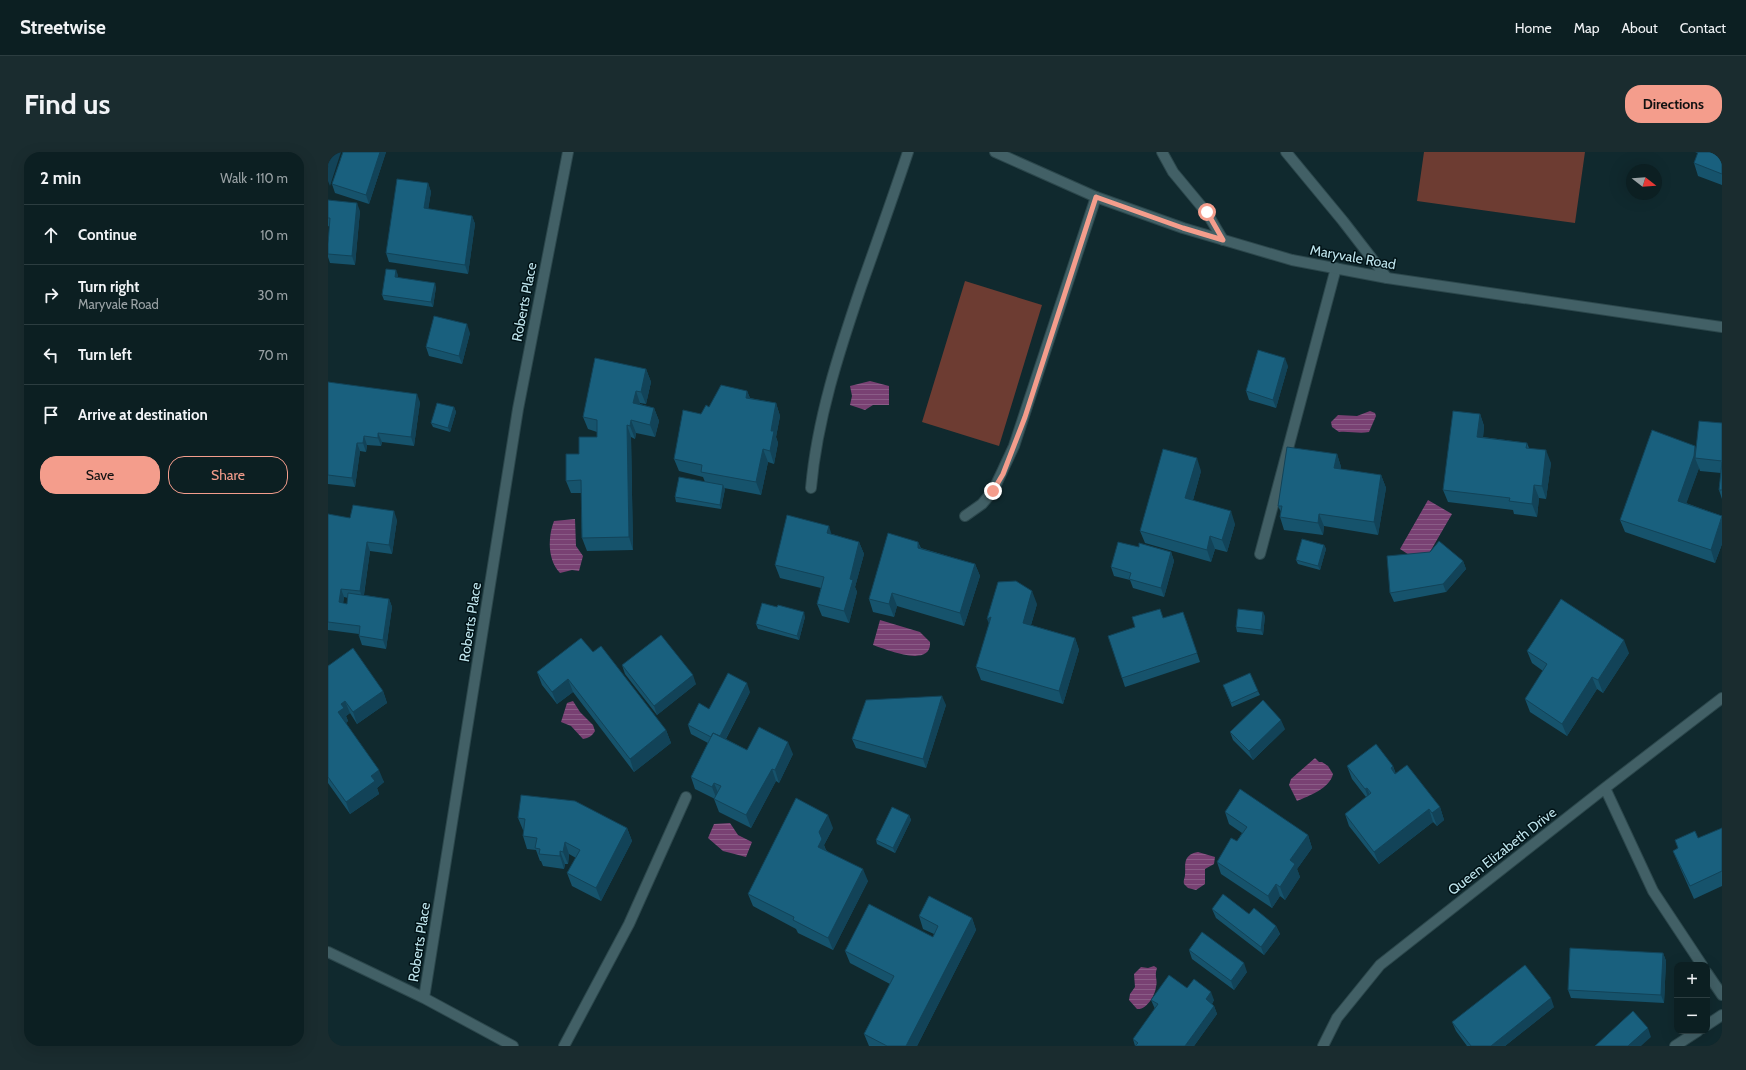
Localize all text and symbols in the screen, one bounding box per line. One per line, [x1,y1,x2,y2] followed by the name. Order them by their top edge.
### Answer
[20,16,106,39] text: Streetwise
[1515,19,1552,37] text: Home
[1574,19,1599,37] text: Map
[1621,19,1658,37] text: About
[1680,19,1726,37] text: Contact
[1625,85,1722,123] button: Directions
[24,87,110,121] text: Find us
[1626,164,1662,200] north arrow
[40,168,81,188] text: 2 min
[220,170,288,186] text: Walk · 110 m
[1198,203,1216,221] route start
[40,224,62,246] icon: ahead
[78,226,137,244] text: Continue
[260,227,288,243] text: 10 m
[1309,241,1397,273] street label: Maryvale Road
[508,261,540,343] street label: Roberts Place
[78,278,139,296] text: Turn right
[40,284,62,306] icon: right
[258,287,288,303] text: 30 m
[78,296,159,312] text: Maryvale Road
[40,344,62,366] icon: left
[78,346,132,364] text: Turn left
[258,347,288,363] text: 70 m
[40,404,62,426] icon: arrive
[78,406,208,424] text: Arrive at destination
[40,456,160,494] button: Save
[168,456,288,494] button: Share
[984,482,1002,500] route end
[455,581,485,663] street label: Roberts Place
[1444,803,1560,899] street label: Queen Elizabeth Drive
[404,901,434,983] street label: Roberts Place
[1674,962,1710,1034] map controls
[1674,962,1710,998] button: +
[1674,998,1710,1034] button: −

